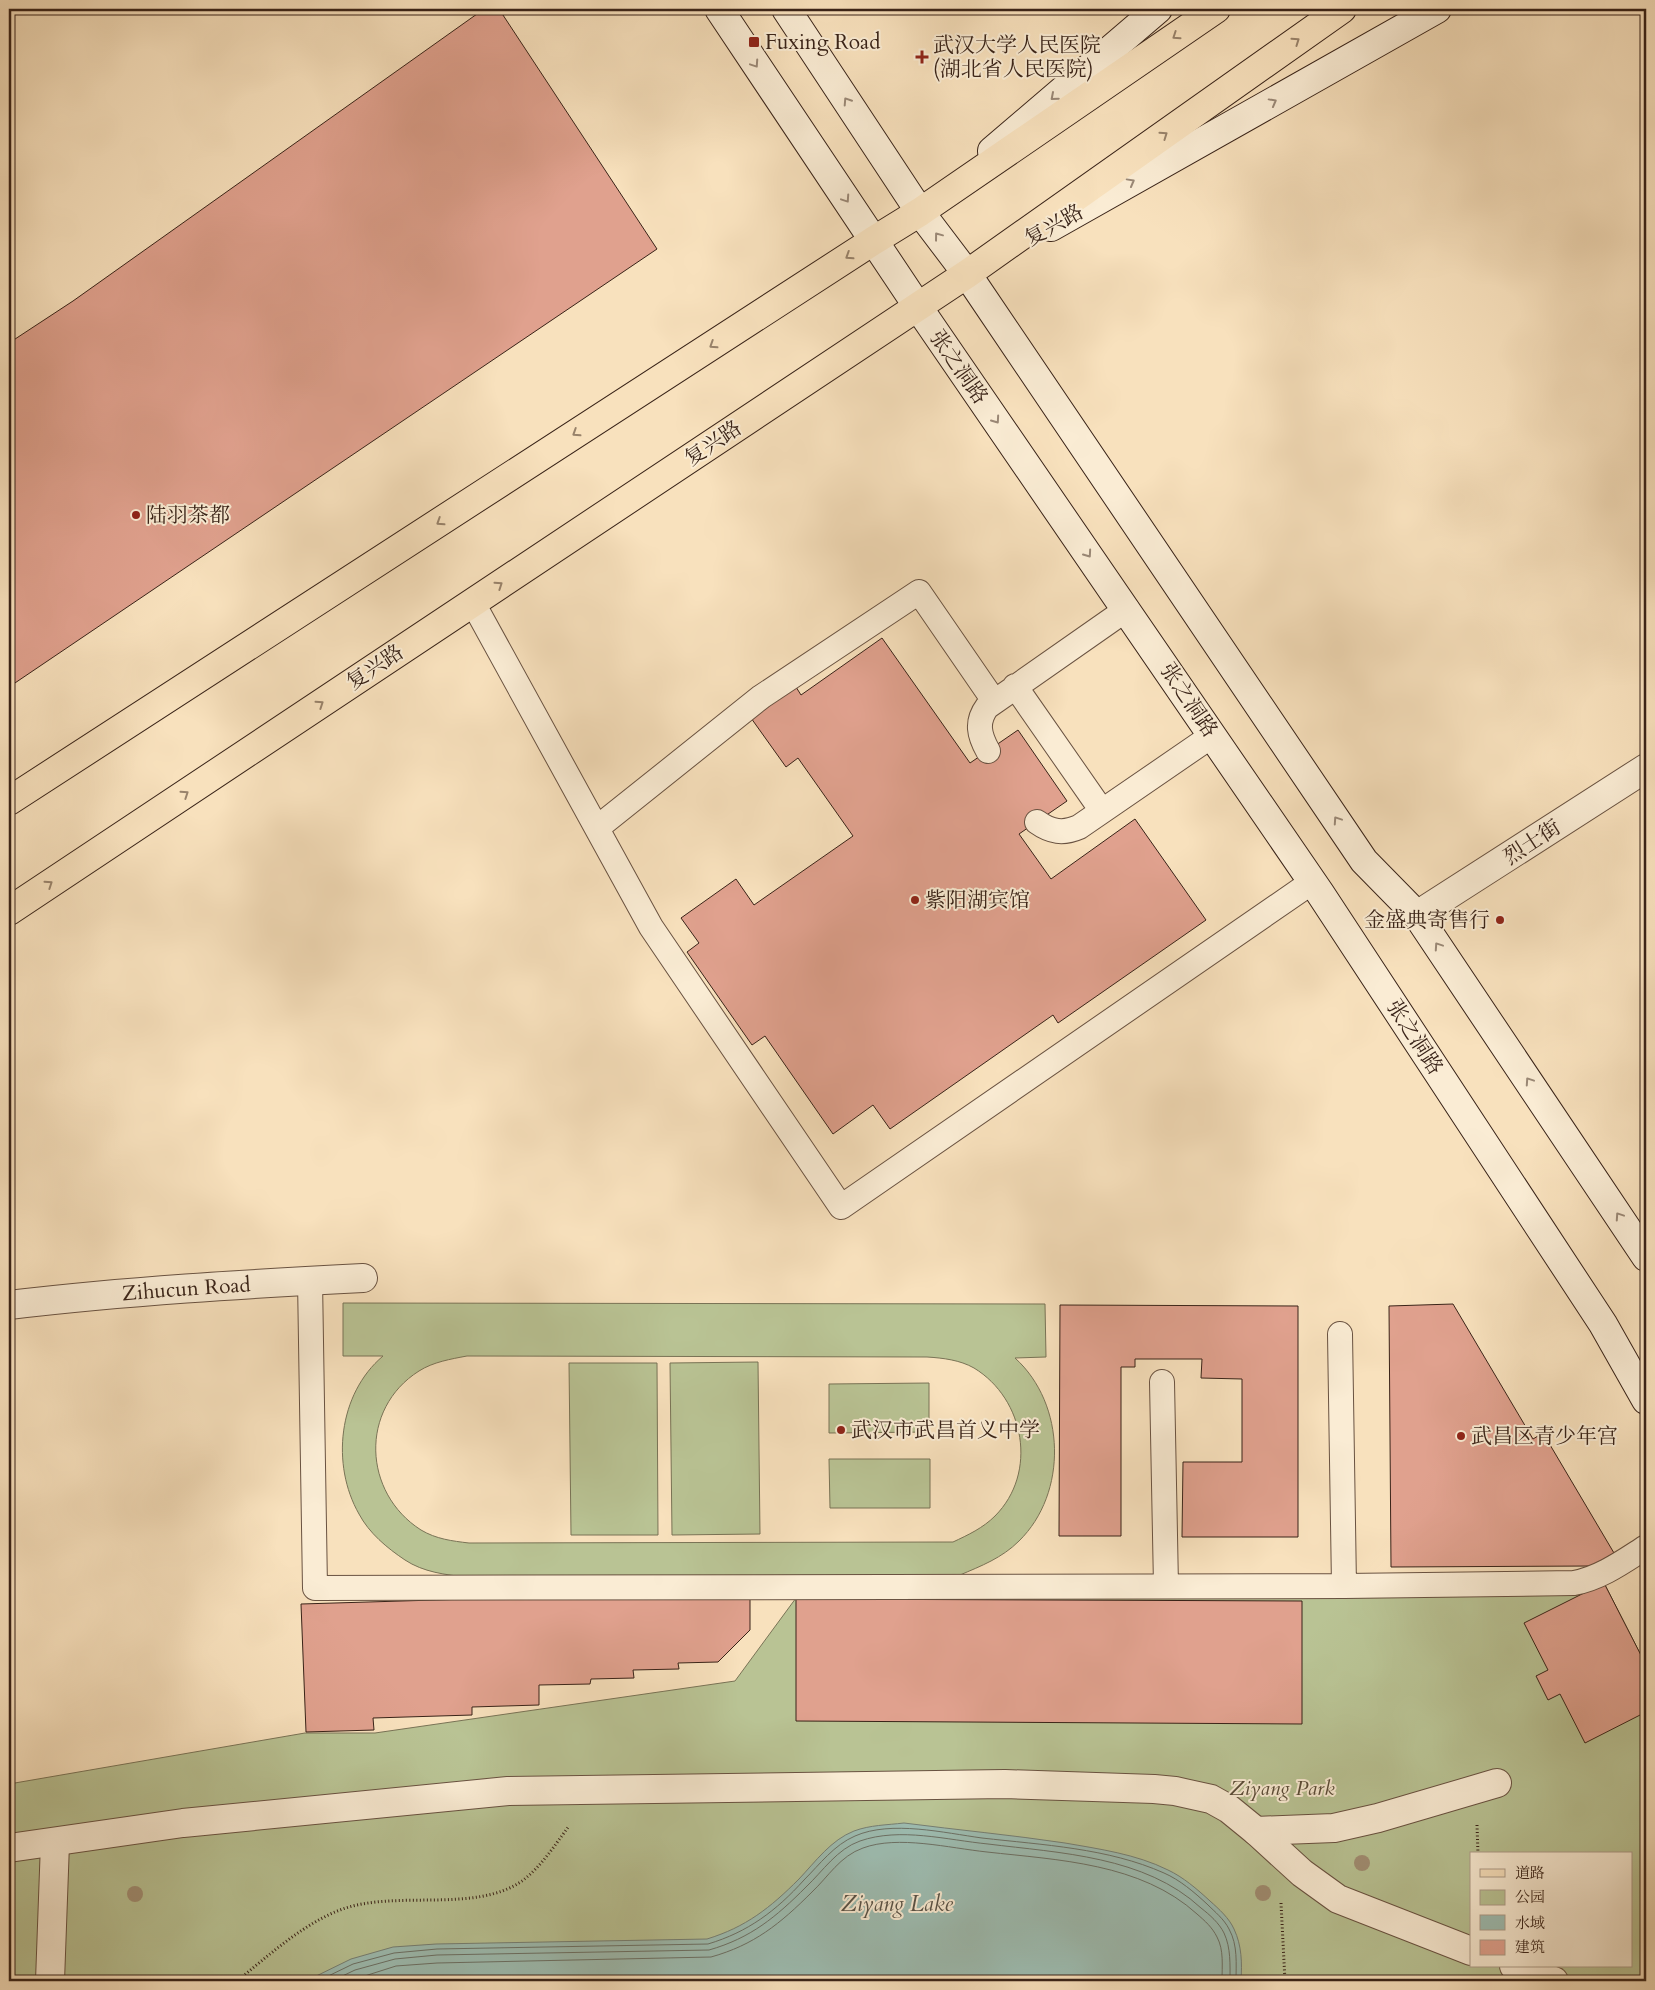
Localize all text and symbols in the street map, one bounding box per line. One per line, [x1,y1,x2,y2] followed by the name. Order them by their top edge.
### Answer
[765,28,880,57] place label: Fuxing Road
[1172,30,1182,39] one-way arrow
[933,31,1101,84] place label: 武汉大学人民医院 (湖北省人民医院)
[747,35,761,49] marker: Fuxing Road
[1290,38,1300,47] one-way arrow
[915,50,929,64] marker: 武汉大学人民医院 (湖北省人民医院)
[749,59,759,68] one-way arrow
[1051,92,1060,101] one-way arrow
[843,97,853,106] one-way arrow
[1267,98,1276,108] one-way arrow
[1158,132,1168,141] one-way arrow
[1126,178,1135,188] one-way arrow
[840,193,849,203] one-way arrow
[1020,197,1089,253] street label: 复兴路
[934,232,943,241] one-way arrow
[845,250,854,260] one-way arrow
[923,325,995,410] street label: 张之洞路
[709,339,718,348] one-way arrow
[679,414,748,473] street label: 复兴路
[990,414,999,424] one-way arrow
[573,427,582,436] one-way arrow
[146,501,230,530] place label: 陆羽茶都
[130,509,142,521] marker: 陆羽茶都
[436,515,445,525] one-way arrow
[1082,548,1091,558] one-way arrow
[493,582,503,591] one-way arrow
[341,638,410,697] street label: 复兴路
[1153,657,1224,743] street label: 张之洞路
[314,701,324,710] one-way arrow
[179,791,188,800] one-way arrow
[1498,813,1567,872] street label: 烈士街
[1334,816,1343,826] one-way arrow
[44,881,53,890] one-way arrow
[925,886,1030,915] place label: 紫阳湖宾馆
[909,894,921,906] marker: 紫阳湖宾馆
[1364,906,1490,935] place label: 金盛典寄售行
[1494,914,1506,926] marker: 金盛典寄售行
[1435,942,1444,952] one-way arrow
[1380,994,1450,1080] street label: 张之洞路
[1525,1077,1535,1086] one-way arrow
[1616,1212,1625,1222] one-way arrow
[121,1270,251,1308] street label: Zihucun Road
[851,1416,1040,1445] place label: 武汉市武昌首义中学
[1471,1422,1618,1451] place label: 武昌区青少年宫
[835,1424,847,1436] marker: 武汉市武昌首义中学
[1455,1430,1467,1442] marker: 武昌区青少年宫
[1229,1774,1335,1803] park label: Ziyang Park
[1470,1852,1632,1968] legend
[1515,1863,1545,1883] text: 道路
[1515,1887,1545,1907] text: 公园
[841,1889,954,1919] water label: Ziyang Lake
[1515,1913,1545,1933] text: 水域
[1515,1937,1545,1957] text: 建筑

